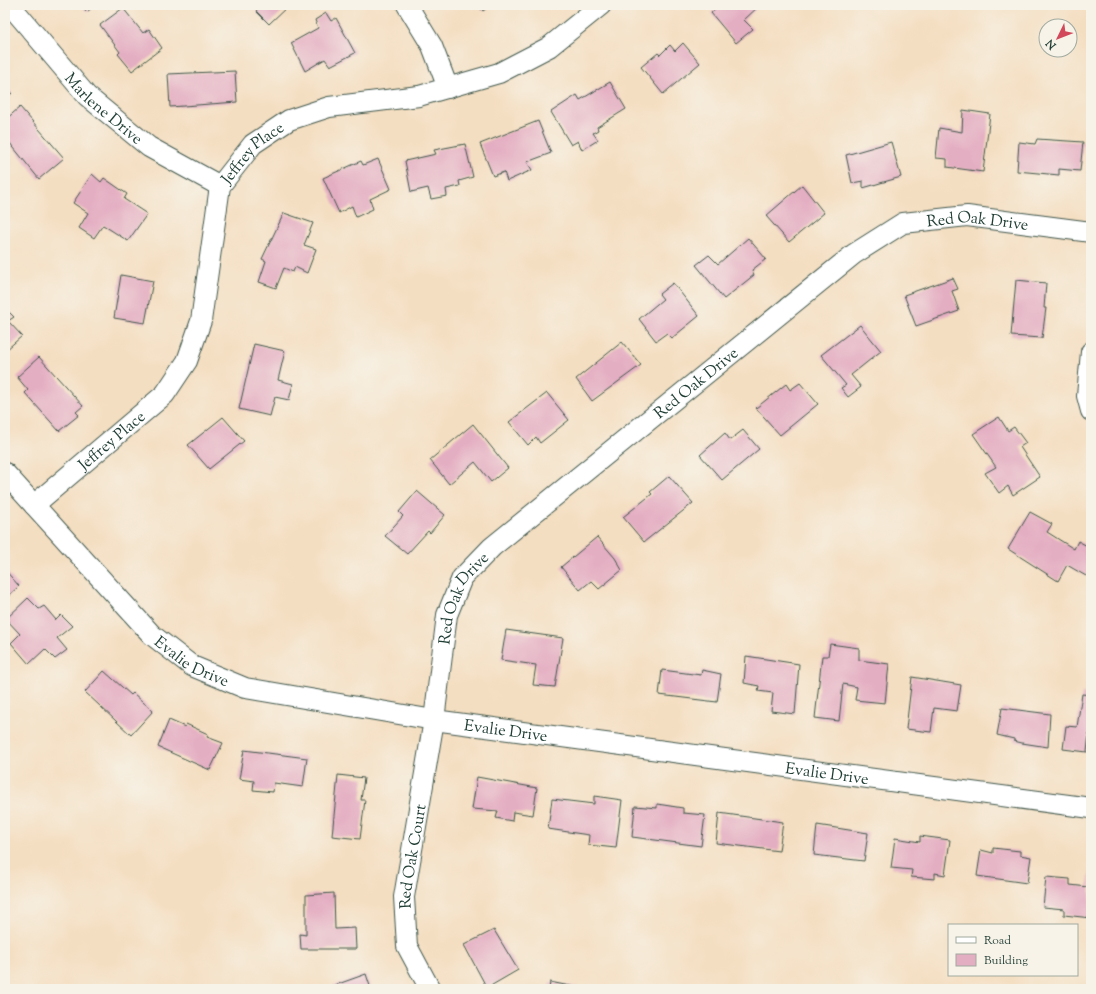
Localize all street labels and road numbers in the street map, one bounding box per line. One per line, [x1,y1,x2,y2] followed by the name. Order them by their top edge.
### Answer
[58,69,147,151] street label: Marlene Drive
[216,117,289,191] street label: Jeffrey Place
[926,207,1030,238] street label: Red Oak Drive
[650,343,744,426] street label: Red Oak Drive
[73,406,151,477] street label: Jeffrey Place
[434,548,495,646] street label: Red Oak Drive
[148,632,232,694] street label: Evalie Drive
[463,715,549,749] street label: Evalie Drive
[784,758,870,792] street label: Evalie Drive
[395,802,434,909] street label: Red Oak Court

